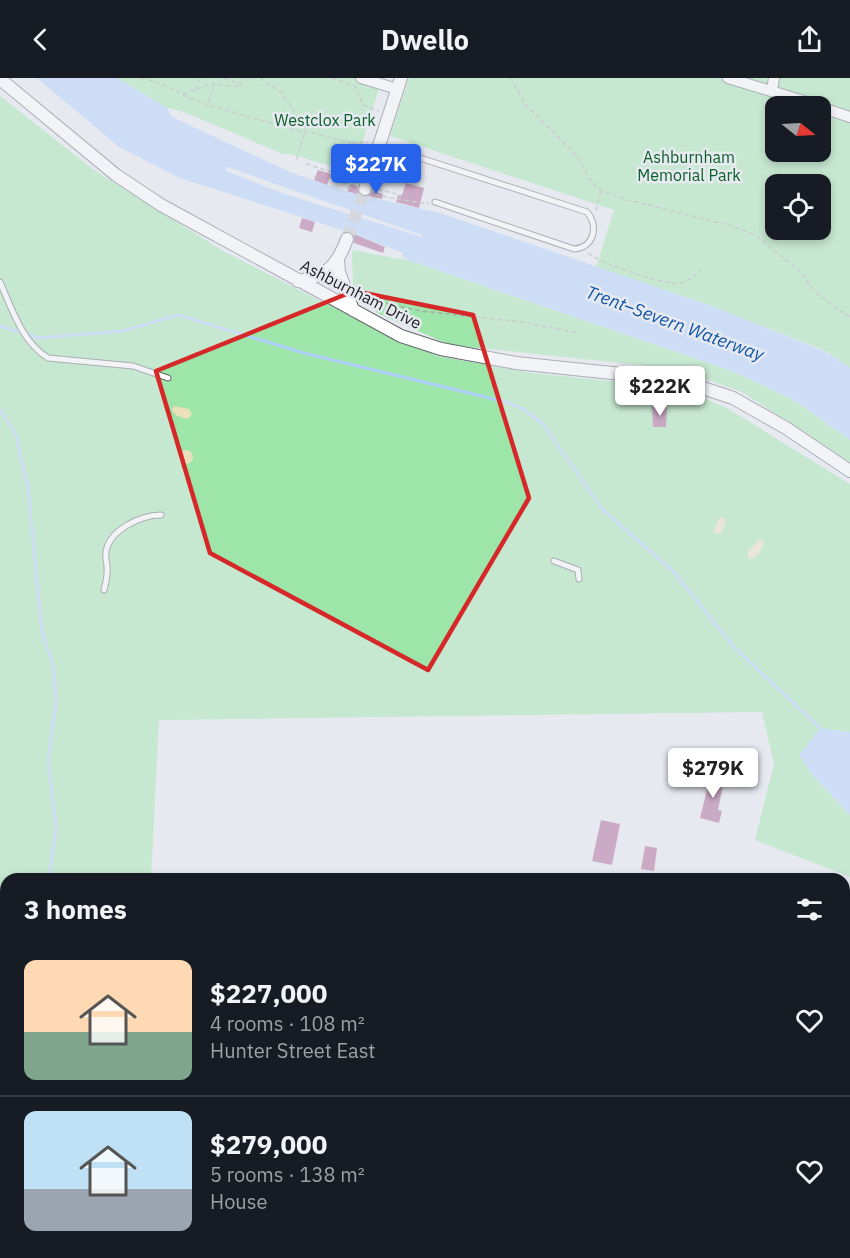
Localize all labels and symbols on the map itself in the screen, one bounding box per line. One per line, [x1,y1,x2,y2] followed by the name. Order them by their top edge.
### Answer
[765,96,831,162] north arrow
[274,110,376,130] park label: Westclox Park
[334,144,418,195] pin: $227K
[637,147,741,185] park label: Ashburnham Memorial Park
[297,255,425,333] street label: Ashburnham Drive
[583,280,768,366] water label: Trent–Severn Waterway
[618,366,702,417] pin: $222K
[671,748,755,799] pin: $279K

